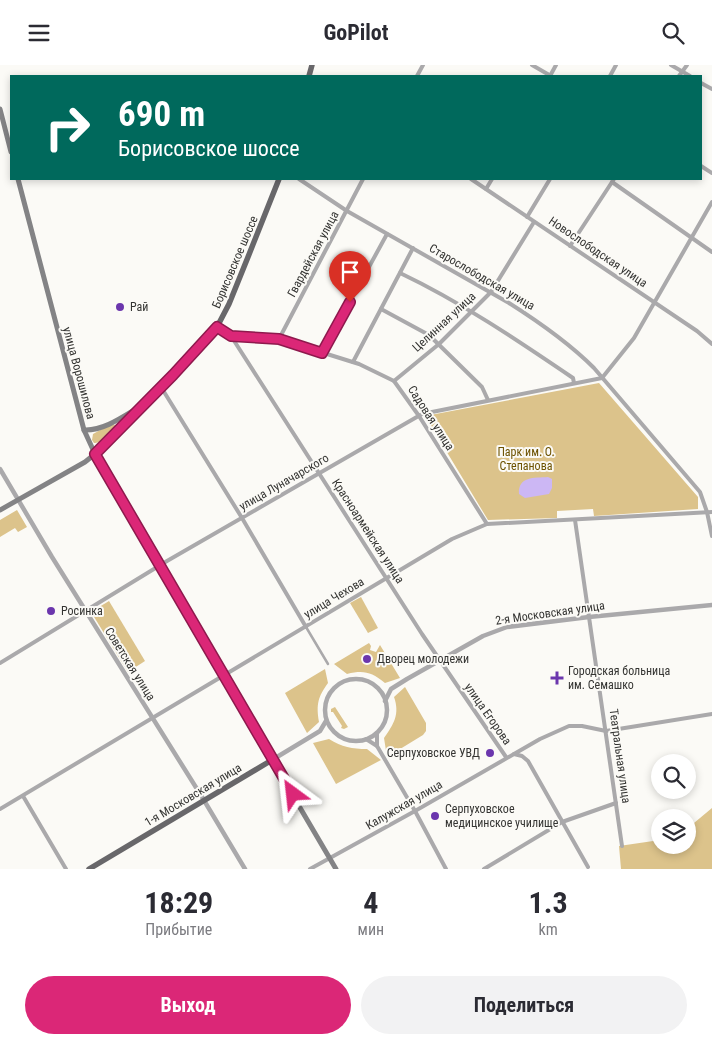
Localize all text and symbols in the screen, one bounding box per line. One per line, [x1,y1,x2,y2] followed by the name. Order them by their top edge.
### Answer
[25,19,53,47] icon: menu
[659,19,687,47] icon: search
[323,20,389,45] text: GoPilot
[118,94,205,135] text: 690 m
[35,95,100,160] icon: right
[118,136,300,161] text: Борисовское шоссе
[284,208,342,299] street label: Гвардейская улица
[209,213,261,310] street label: Борисовское шоссе
[546,214,650,290] street label: Новослободская улица
[427,241,538,313] street label: Старослободская улица
[329,251,371,302] pin
[336,258,364,286] icon: arrive
[410,289,479,355] street label: Целинная улица
[130,300,148,314] place label: Рай
[114,301,126,313] marker: Рай
[60,325,98,421] street label: улица Ворошилова
[405,383,457,453] street label: Садовая улица
[497,445,555,473] park label: Парк им. О. Степанова
[237,451,331,513] street label: улица Луначарского
[329,476,407,586] street label: Красноармейская улица
[301,574,367,621] street label: улица Чехова
[494,598,606,628] street label: 2-я Московская улица
[61,604,103,618] place label: Росинка
[45,605,57,617] marker: Росинка
[102,625,158,703] street label: Советская улица
[377,652,469,666] place label: Дворец молодежи
[361,653,373,665] marker: Дворец молодежи
[568,664,670,692] place label: Городская больница им. Семашко
[550,671,564,685] marker: Городская больница им. Семашко
[462,681,514,748] street label: улица Егорова
[606,708,634,804] street label: Театральная улица
[387,746,480,760] place label: Серпуховское УВД
[484,747,496,759] marker: Серпуховское УВД
[651,754,696,854] map controls
[651,754,696,799] button: search
[142,760,244,829] street label: 1-я Московская улица
[266,767,318,819] position arrow
[363,777,445,833] street label: Калужская улица
[445,802,559,830] place label: Серпуховское медицинское училище
[651,809,696,854] button: layers
[429,810,441,822] marker: Серпуховское медицинское училище
[144,885,213,920] text: 18:29
[363,885,378,920] text: 4
[529,885,568,920] text: 1.3
[145,920,212,939] text: Прибытие
[358,920,384,939] text: мин
[538,920,558,939] text: km
[25,976,351,1034] button: Выход
[361,976,687,1034] button: Поделиться

